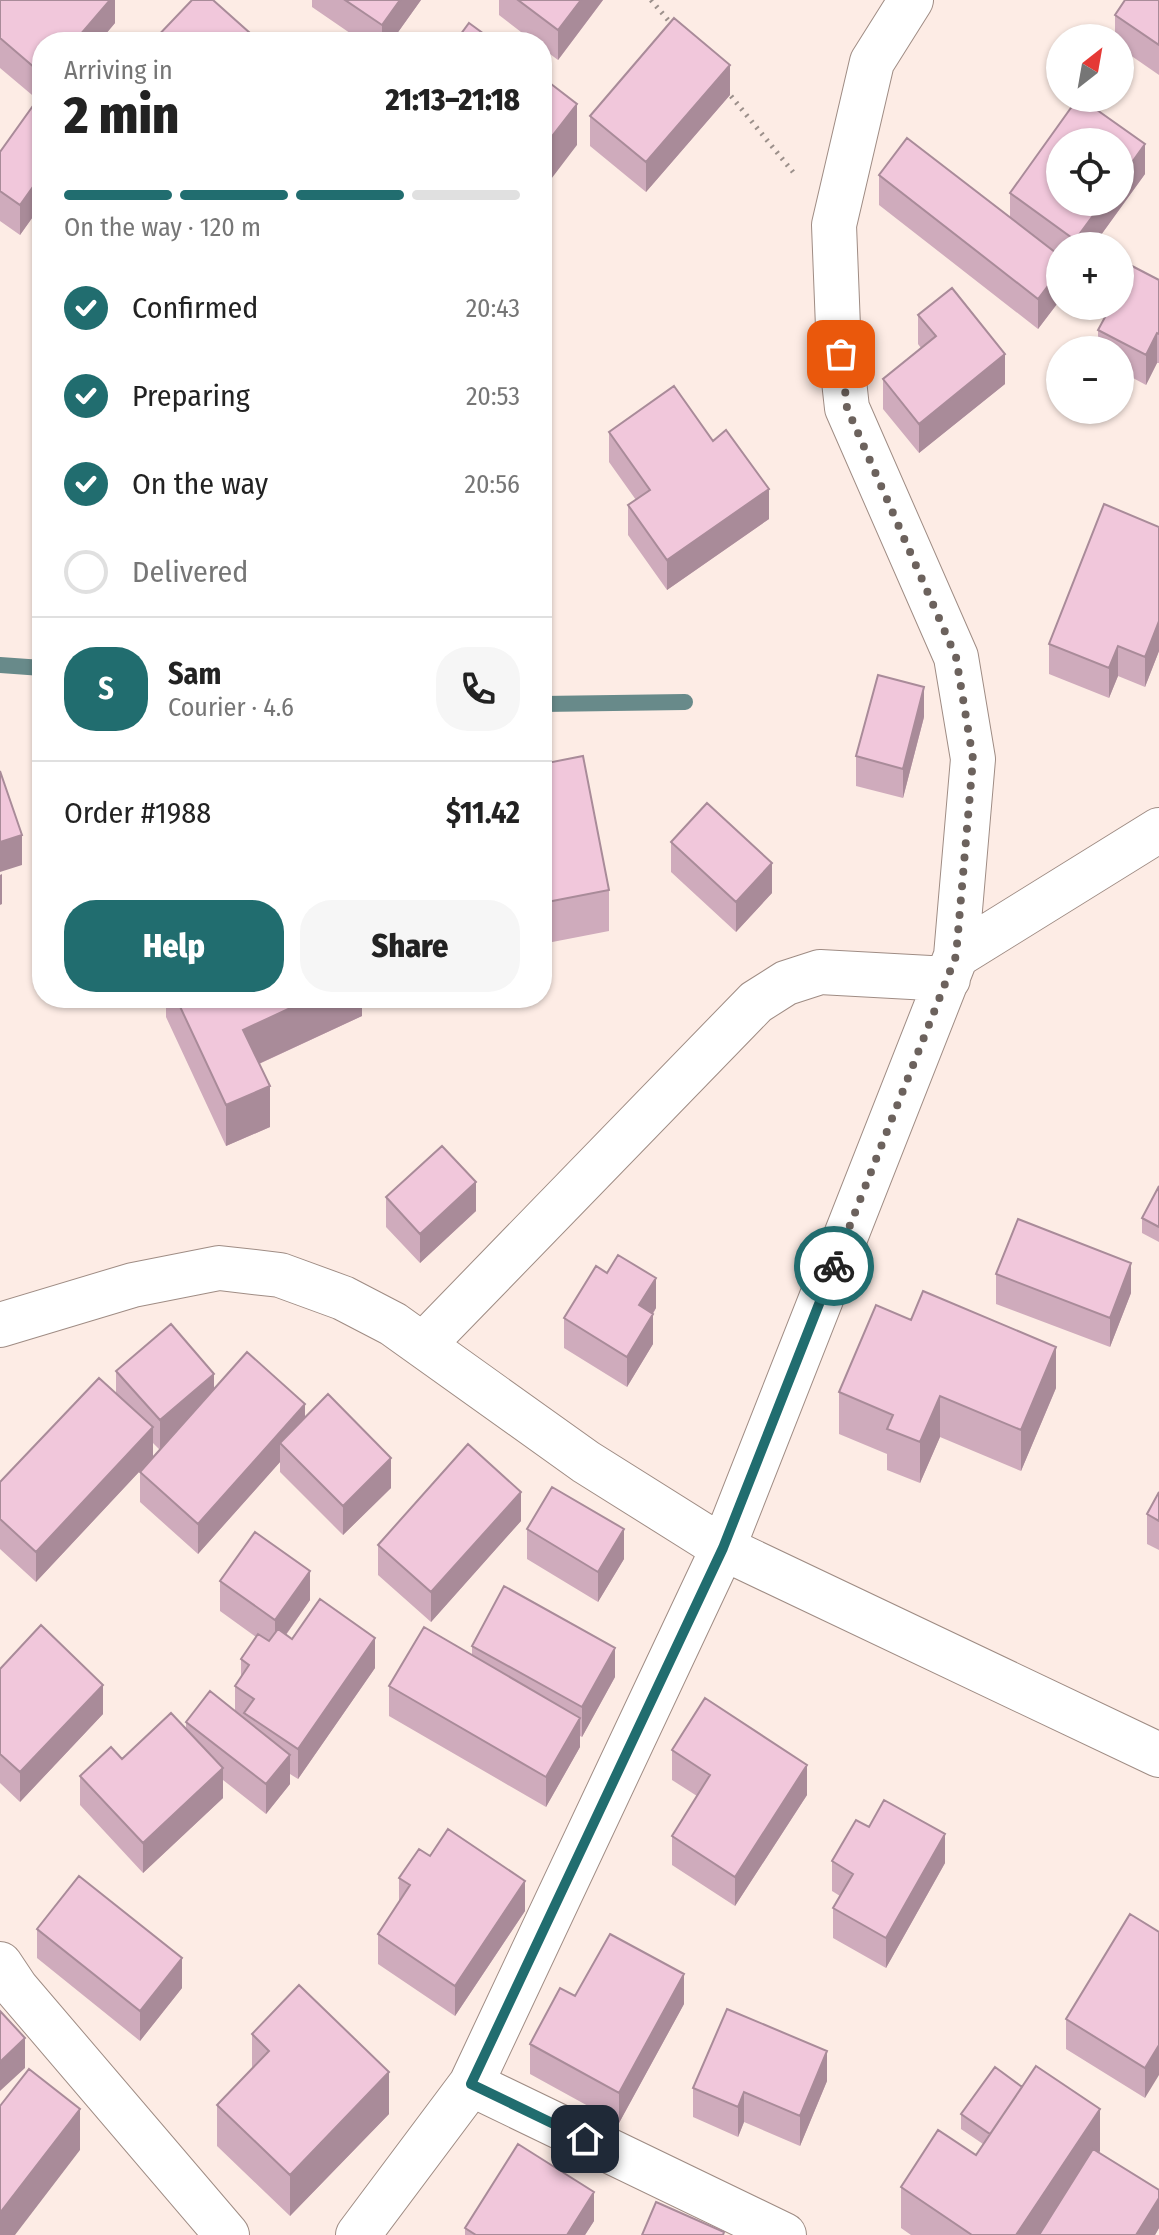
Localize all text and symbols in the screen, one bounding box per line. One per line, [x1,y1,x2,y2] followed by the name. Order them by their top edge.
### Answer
[1046,24,1134,112] north arrow
[1046,24,1134,424] map controls
[64,55,173,86] text: Arriving in
[385,82,520,118] text: 21:13–21:18
[64,84,179,147] text: 2 min
[1046,128,1134,216] button: locate
[64,212,261,243] text: On the way · 120 m
[1046,232,1134,320] button: +
[64,286,108,330] icon: check
[132,290,258,326] text: Confirmed
[466,293,520,324] text: 20:43
[807,320,875,388] pin
[819,332,863,376] icon: bag
[1046,336,1134,424] button: −
[64,374,108,418] icon: check
[132,378,250,414] text: Preparing
[466,381,520,412] text: 20:53
[64,462,108,506] icon: check
[132,466,268,502] text: On the way
[465,469,520,500] text: 20:56
[132,554,248,590] text: Delivered
[436,647,520,731] button: phone
[168,656,221,692] text: Sam
[98,671,114,707] text: S
[168,692,294,723] text: Courier · 4.6
[64,795,211,831] text: Order #1988
[446,795,520,831] text: $11.42
[64,900,284,992] button: Help
[300,900,520,992] button: Share
[794,1226,874,1306] courier
[812,1244,856,1288] icon: bike
[551,2105,619,2173] pin
[563,2117,607,2161] icon: home

